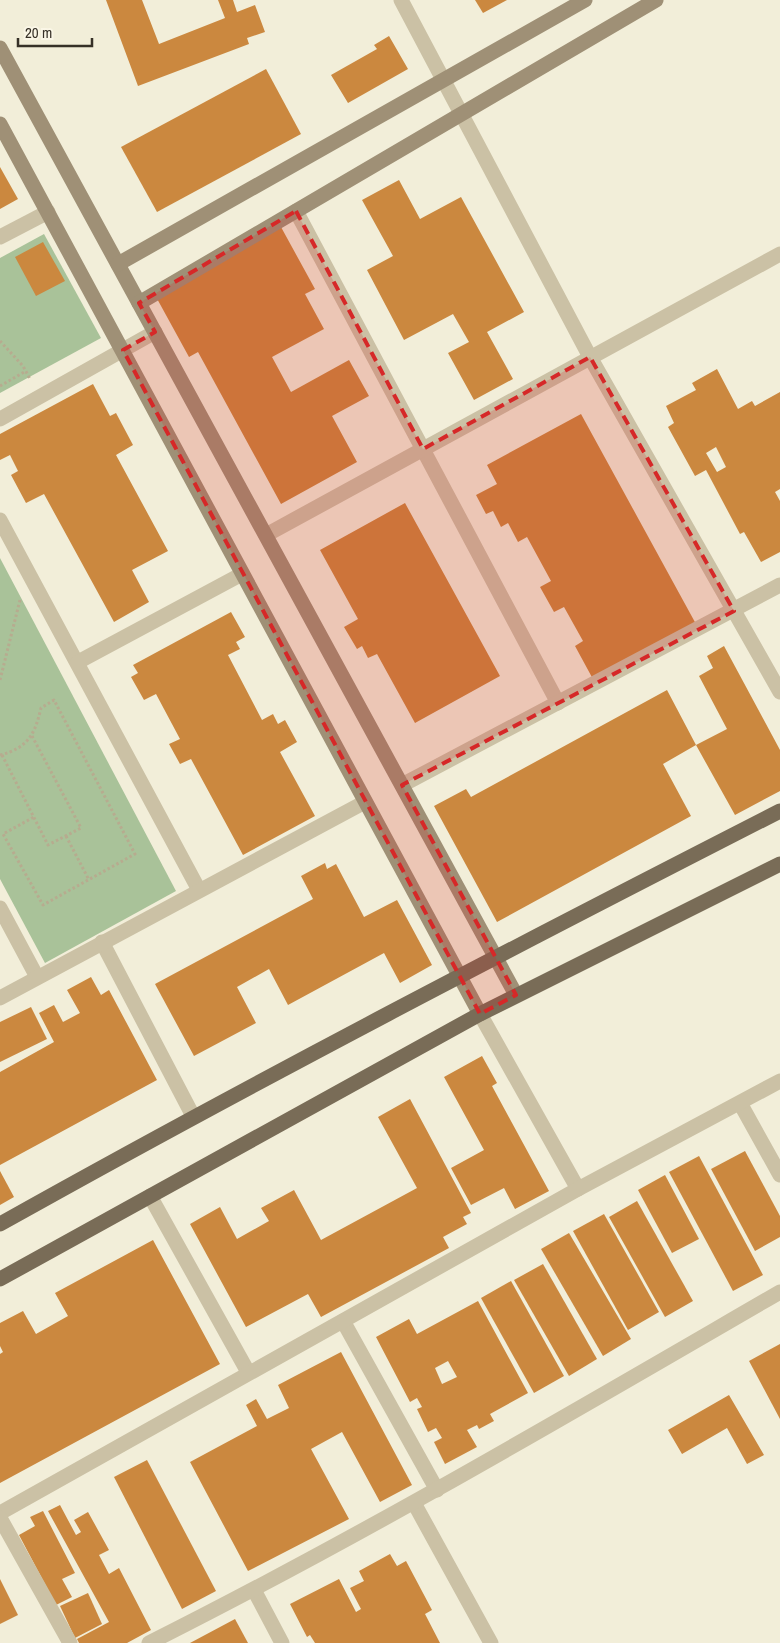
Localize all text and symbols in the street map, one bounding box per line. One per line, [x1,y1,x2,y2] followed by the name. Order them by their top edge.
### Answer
[18,15,91,47] scale bar
[25,22,52,43] text: 20 m

